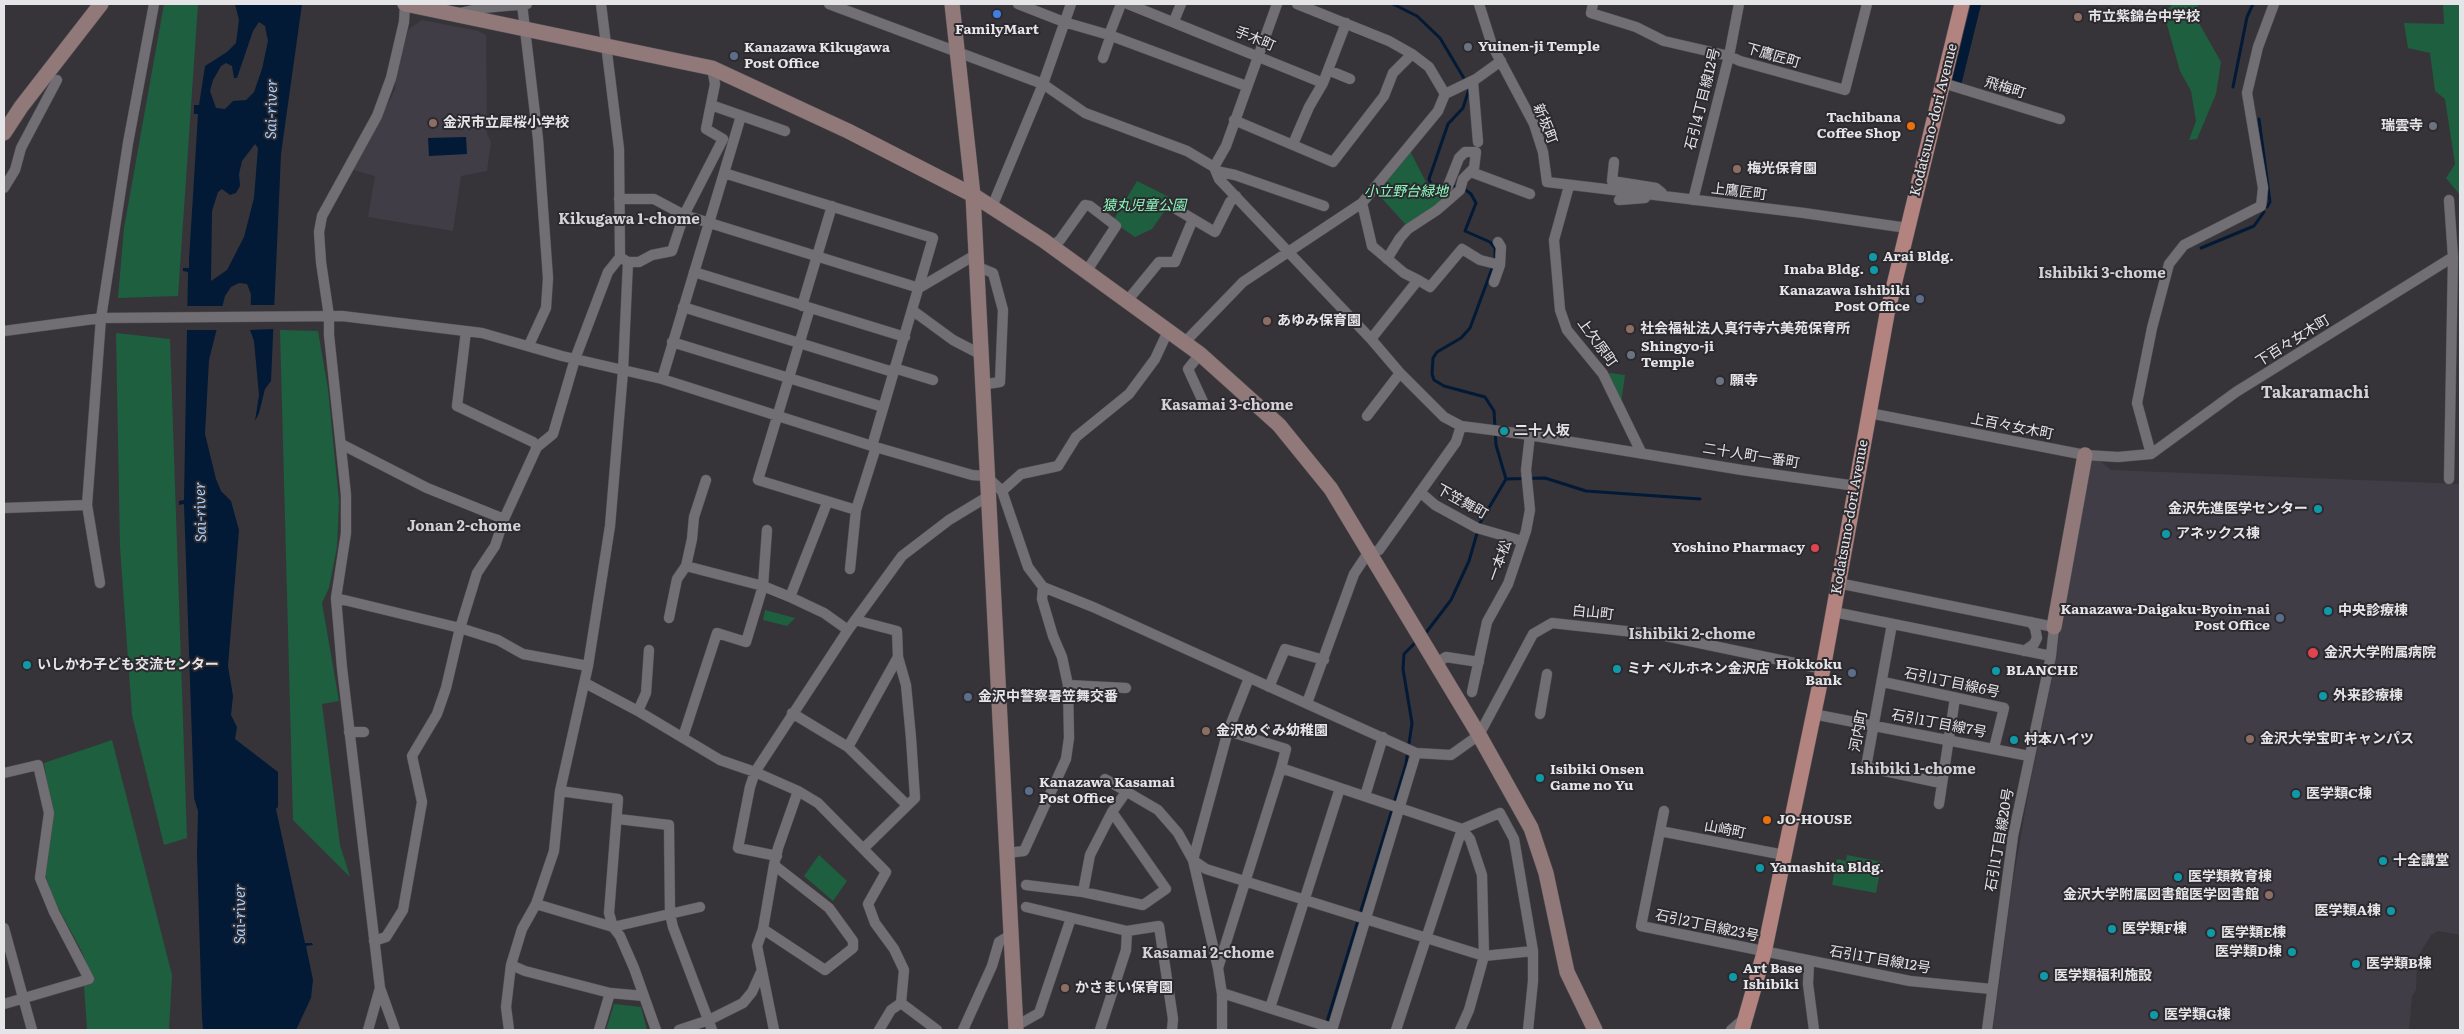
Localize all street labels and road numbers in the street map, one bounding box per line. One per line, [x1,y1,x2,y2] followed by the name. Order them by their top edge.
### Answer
[1232,23,1278,55] street label: 手木町
[1744,40,1802,72] street label: 下鷹匠町
[1907,42,1961,198] street label: Kodatsuno-dori Avenue
[1682,46,1724,152] street label: 石引4丁目線12号
[1982,74,2028,102] street label: 飛梅町
[1529,101,1561,147] street label: 新坂町
[1710,180,1768,204] street label: 上鷹匠町
[2253,312,2333,370] street label: 下百々女木町
[1574,315,1620,371] street label: 上欠原町
[1969,411,2055,443] street label: 上百々女木町
[1828,438,1872,596] street label: Kodatsuno-dori Avenue
[1701,440,1801,472] street label: 二十人町一番町
[1433,481,1491,523] street label: 下笠舞町
[1485,538,1515,584] street label: 一本松
[1571,602,1615,624] street label: 白山町
[1903,665,2001,701] street label: 石引1丁目線6号
[1890,707,1988,741] street label: 石引1丁目線7号
[1847,709,1871,753] street label: 河内町
[1983,787,2017,893] street label: 石引1丁目線20号
[1703,818,1747,842] street label: 山崎町
[1654,907,1760,945] street label: 石引2丁目線23号
[1828,943,1932,977] street label: 石引1丁目線12号

